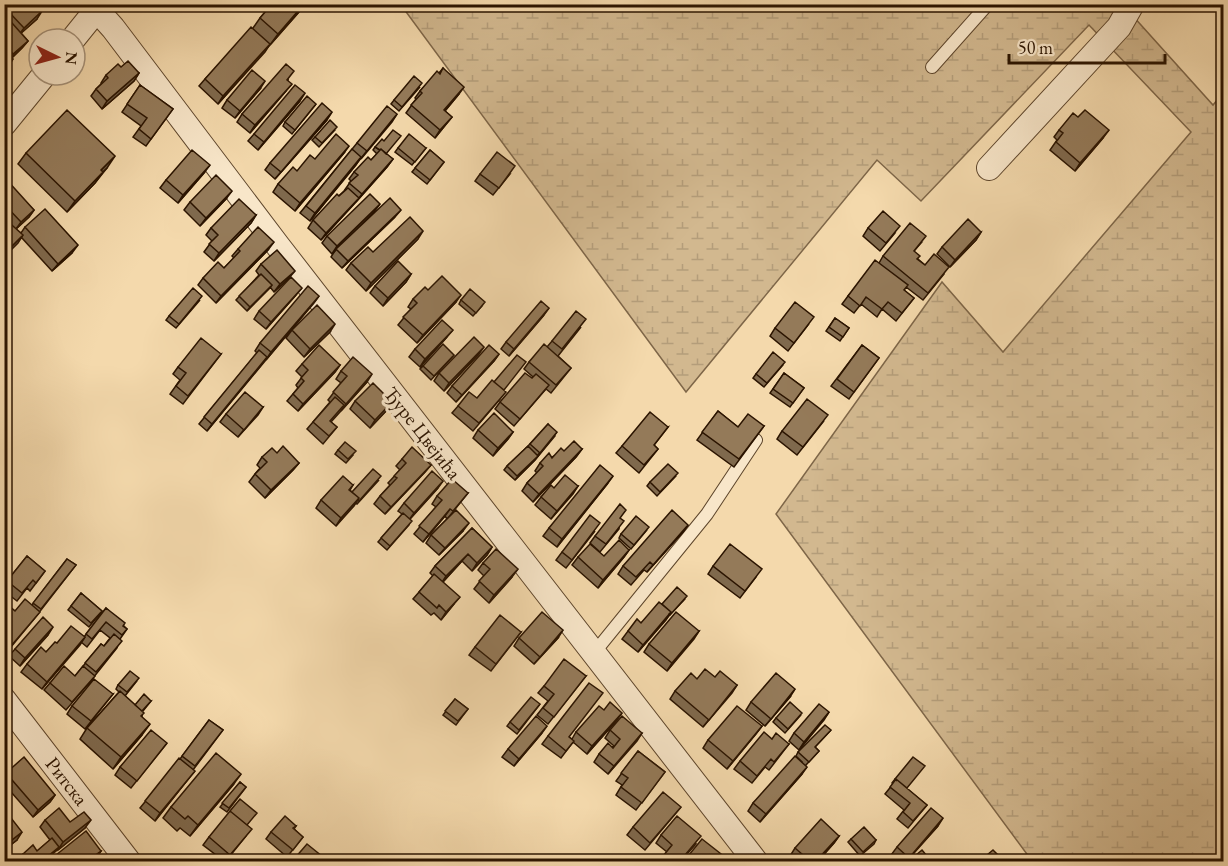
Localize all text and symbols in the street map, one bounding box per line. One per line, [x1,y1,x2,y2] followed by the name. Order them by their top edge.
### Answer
[27,27,87,87] north arrow
[1009,27,1165,65] scale bar
[1018,36,1053,59] text: 50 m
[60,51,82,66] text: N
[379,381,467,485] street label: Ђуре Цвејића
[40,751,94,811] street label: Ритска

